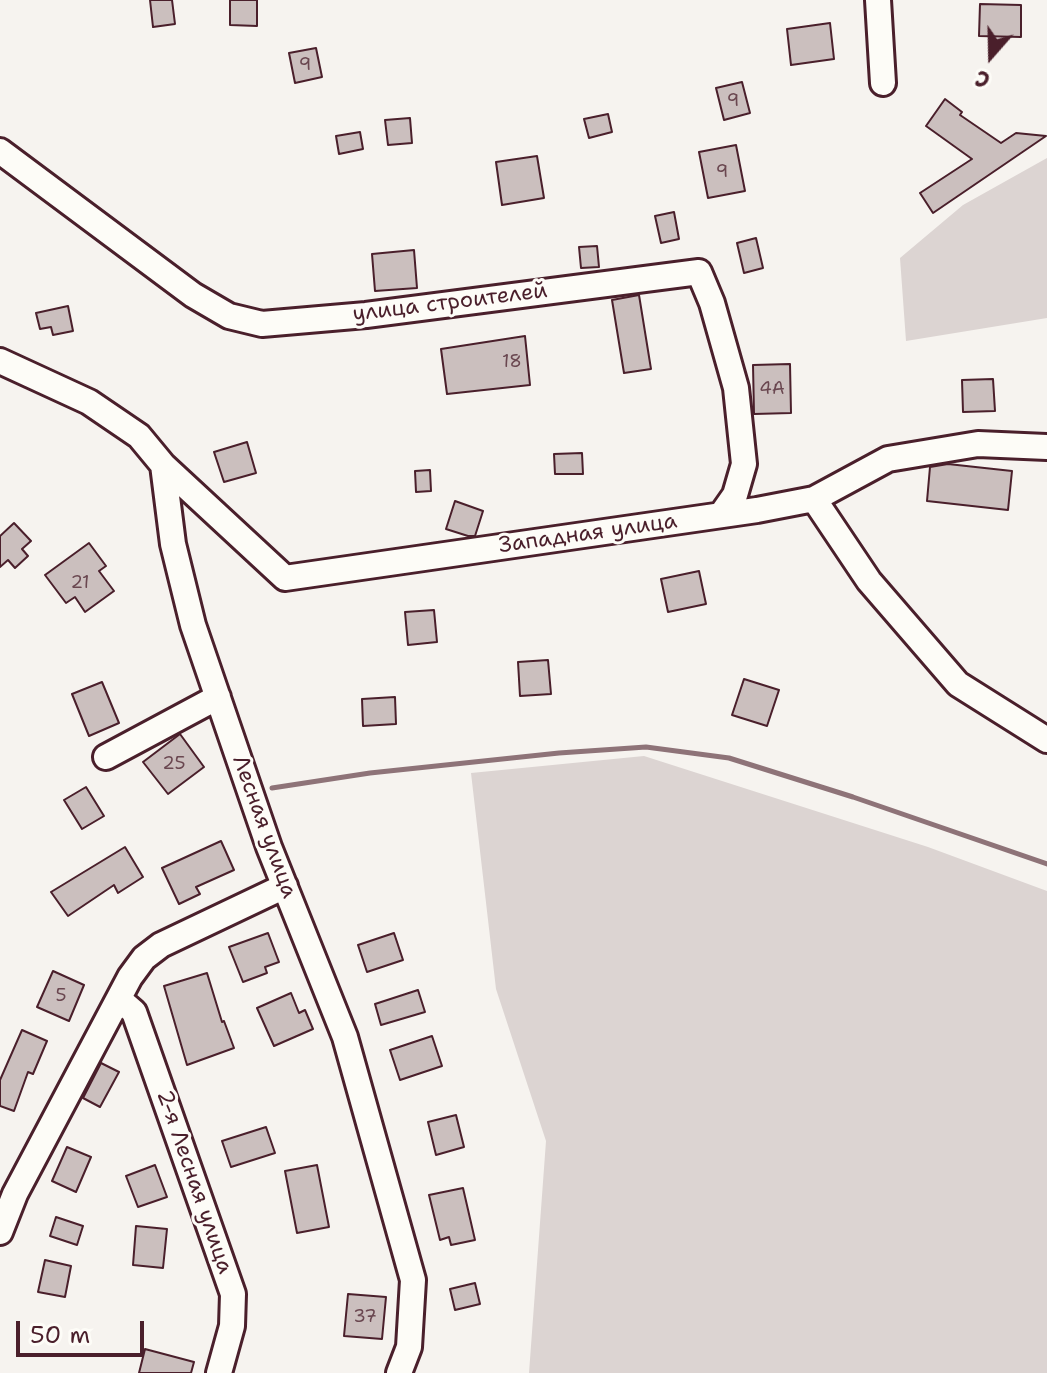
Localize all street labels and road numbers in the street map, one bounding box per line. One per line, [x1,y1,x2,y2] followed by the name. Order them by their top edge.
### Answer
[351,278,549,328] street label: улица строителей
[497,508,679,560] street label: Западная улица
[226,752,302,902] street label: Лесная улица
[150,1087,238,1277] street label: 2-я Лесная улица

